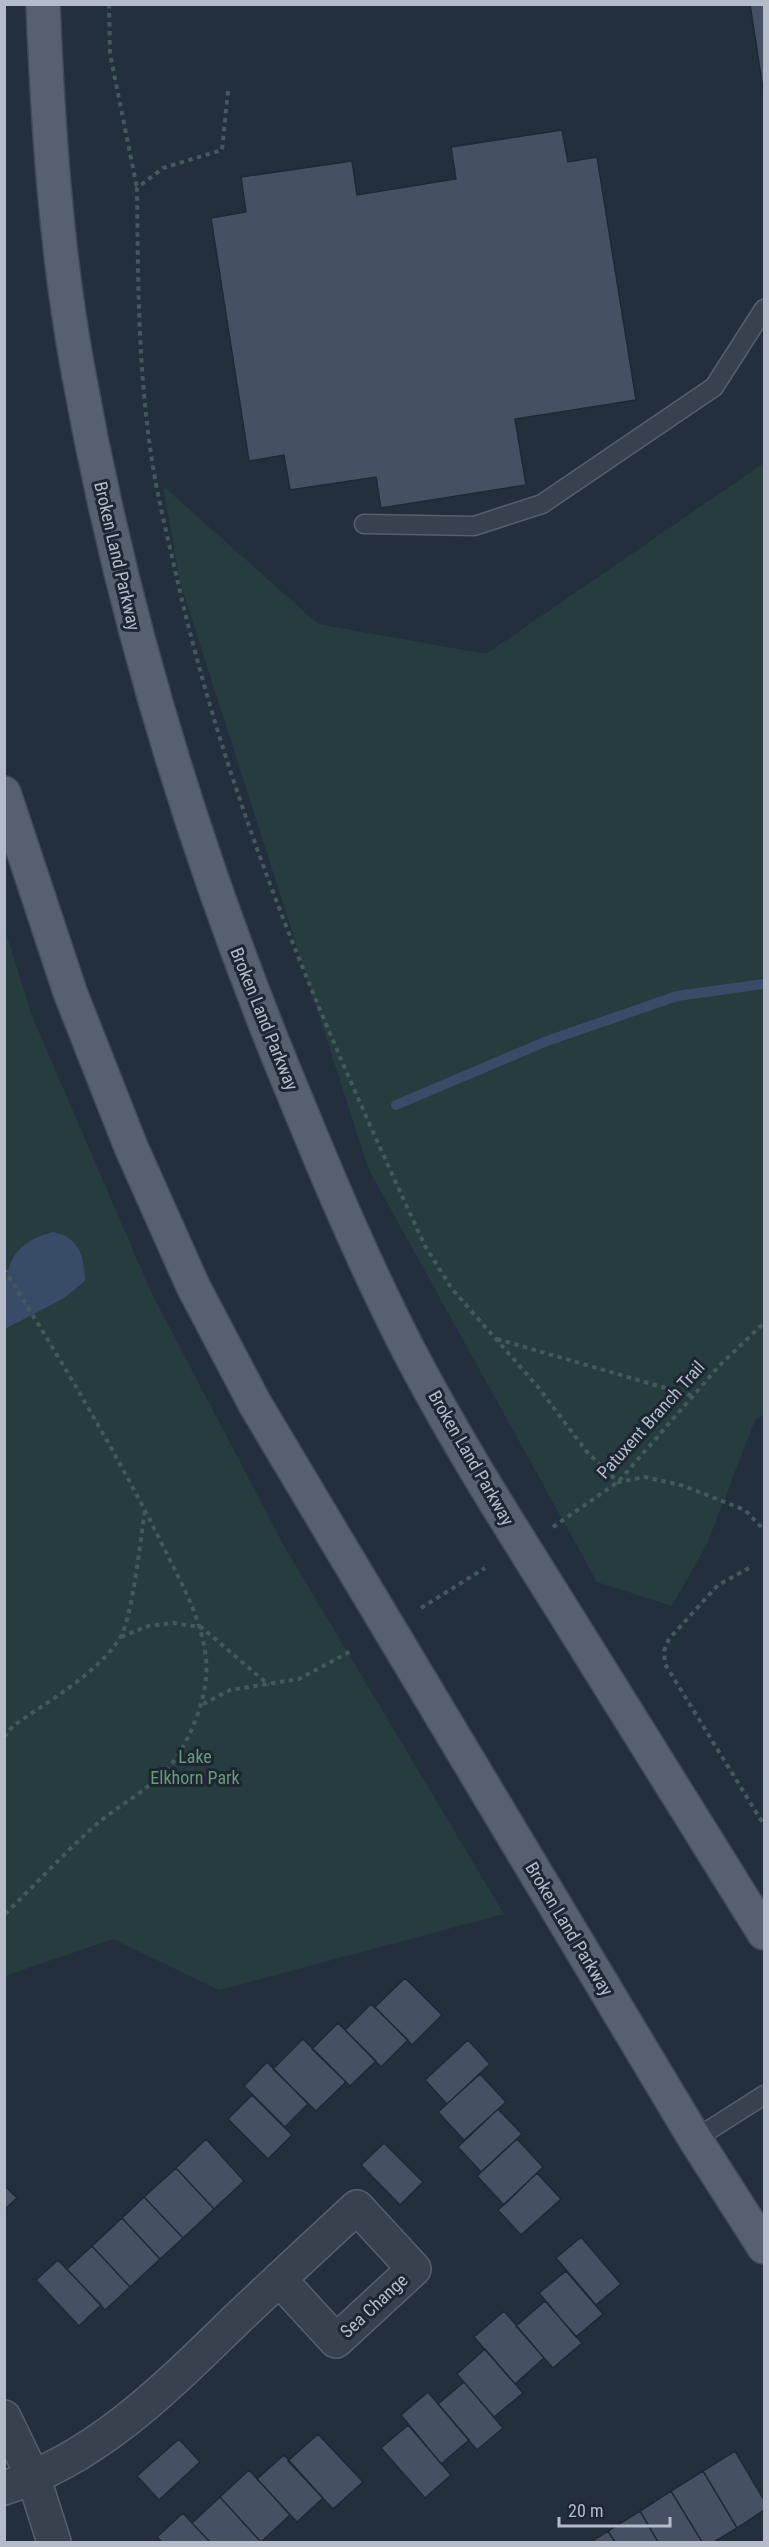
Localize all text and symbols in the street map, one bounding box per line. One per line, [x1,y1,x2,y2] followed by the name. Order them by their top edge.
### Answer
[90,479,145,633] street label: Broken Land Parkway
[226,944,303,1094] street label: Broken Land Parkway
[592,1357,709,1483] street label: Patuxent Branch Trail
[424,1387,519,1529] street label: Broken Land Parkway
[150,1746,240,1788] park label: Lake Elkhorn Park
[521,1858,618,2000] street label: Broken Land Parkway
[336,2269,412,2342] street label: Sea Change
[559,2490,670,2528] scale bar
[568,2500,603,2521] text: 20 m

